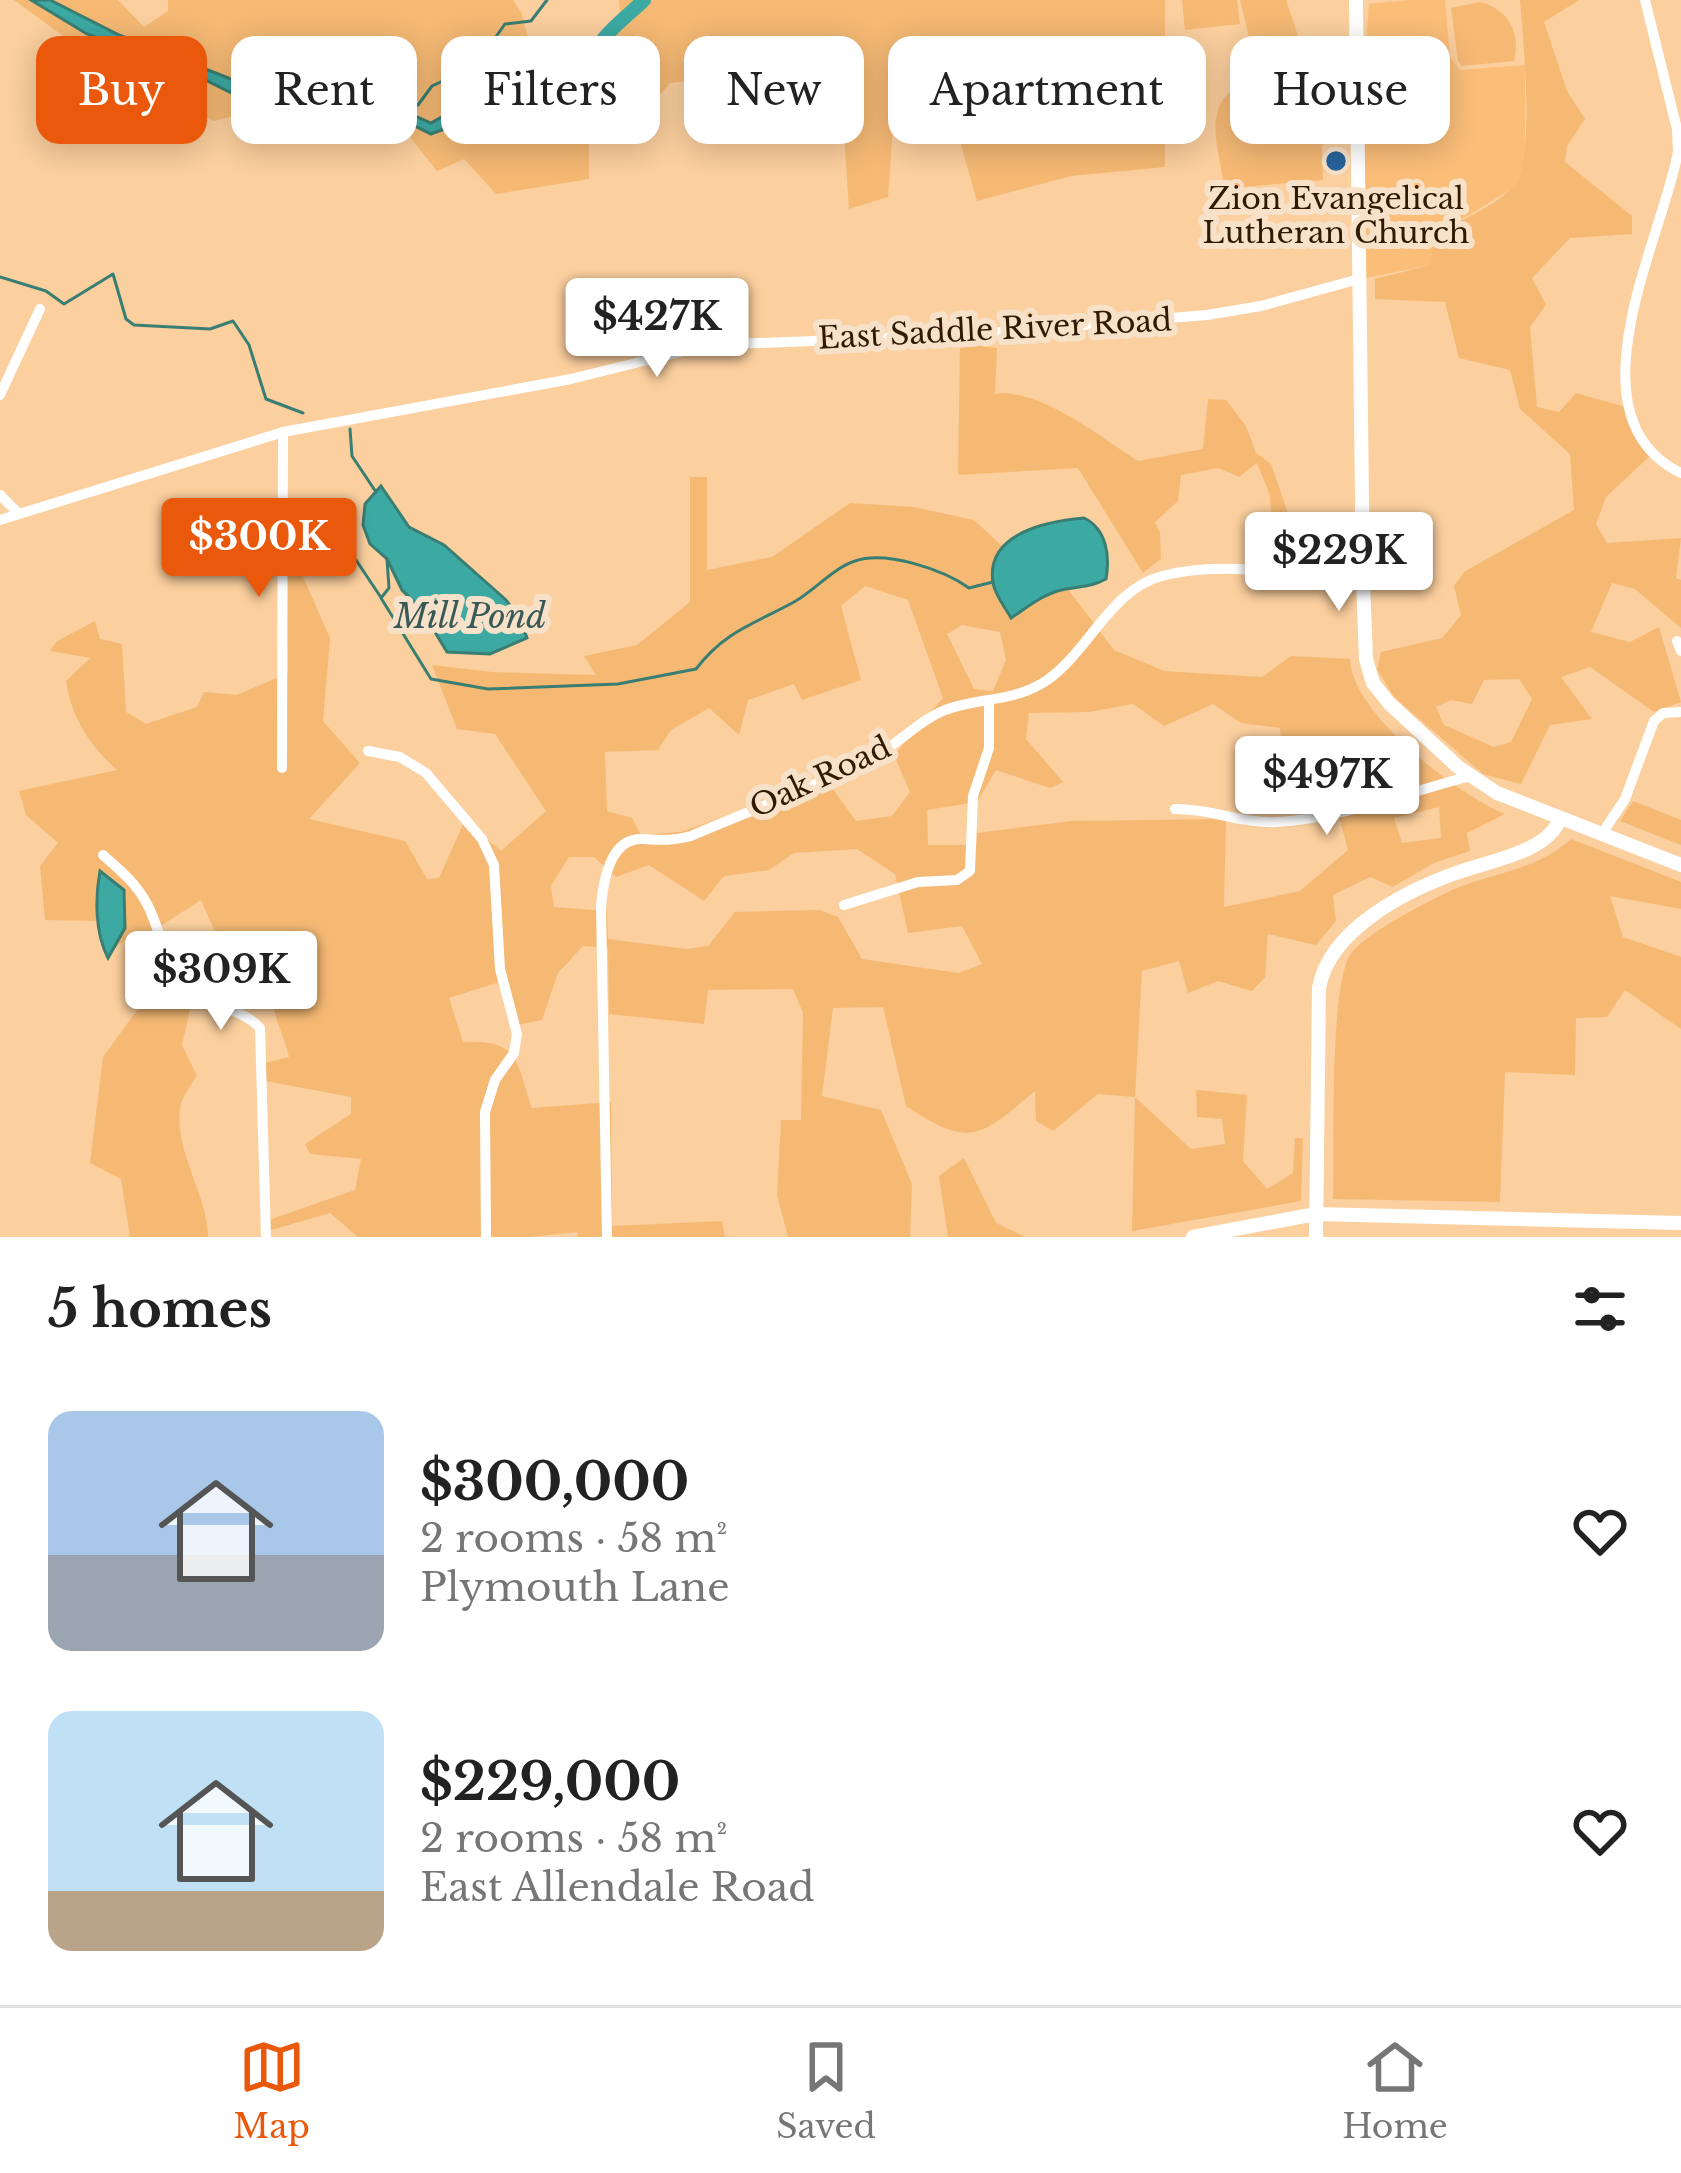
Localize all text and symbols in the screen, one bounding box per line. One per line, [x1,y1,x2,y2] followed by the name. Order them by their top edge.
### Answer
[36,36,207,144] chip: Buy
[231,36,417,144] chip: Rent
[441,36,660,144] chip: Filters
[684,36,864,144] chip: New
[888,36,1206,144] chip: Apartment
[1230,36,1450,144] chip: House
[1323,148,1349,174] marker: Zion Evangelical Lutheran Church
[1203,180,1469,251] place label: Zion Evangelical Lutheran Church
[573,278,741,380] pin: $427K
[593,292,721,341] text: $427K
[817,301,1173,357] street label: East Saddle River Road
[175,498,343,600] pin: $300K
[189,512,329,561] text: $300K
[1255,512,1423,614] pin: $229K
[1272,526,1406,575] text: $229K
[393,596,546,637] water label: Mill Pond
[744,728,896,826] street label: Oak Road
[1243,736,1411,838] pin: $497K
[1262,750,1392,799] text: $497K
[137,931,305,1033] pin: $309K
[152,945,290,994] text: $309K
[1567,1276,1633,1342] icon: filters
[48,1278,272,1341] text: 5 homes
[420,1451,689,1514] text: $300,000
[144,1459,288,1603] icon: home
[1567,1498,1633,1564] icon: heart
[420,1514,727,1563] text: 2 rooms · 58 m²
[420,1563,730,1612] text: Plymouth Lane
[420,1751,680,1814] text: $229,000
[144,1759,288,1903] icon: home
[1567,1798,1633,1864] icon: heart
[420,1814,727,1863] text: 2 rooms · 58 m²
[420,1863,815,1912] text: East Allendale Road
[233,2034,310,2147] tab: Map
[776,2034,876,2147] tab: Saved
[1342,2034,1448,2147] tab: Home

